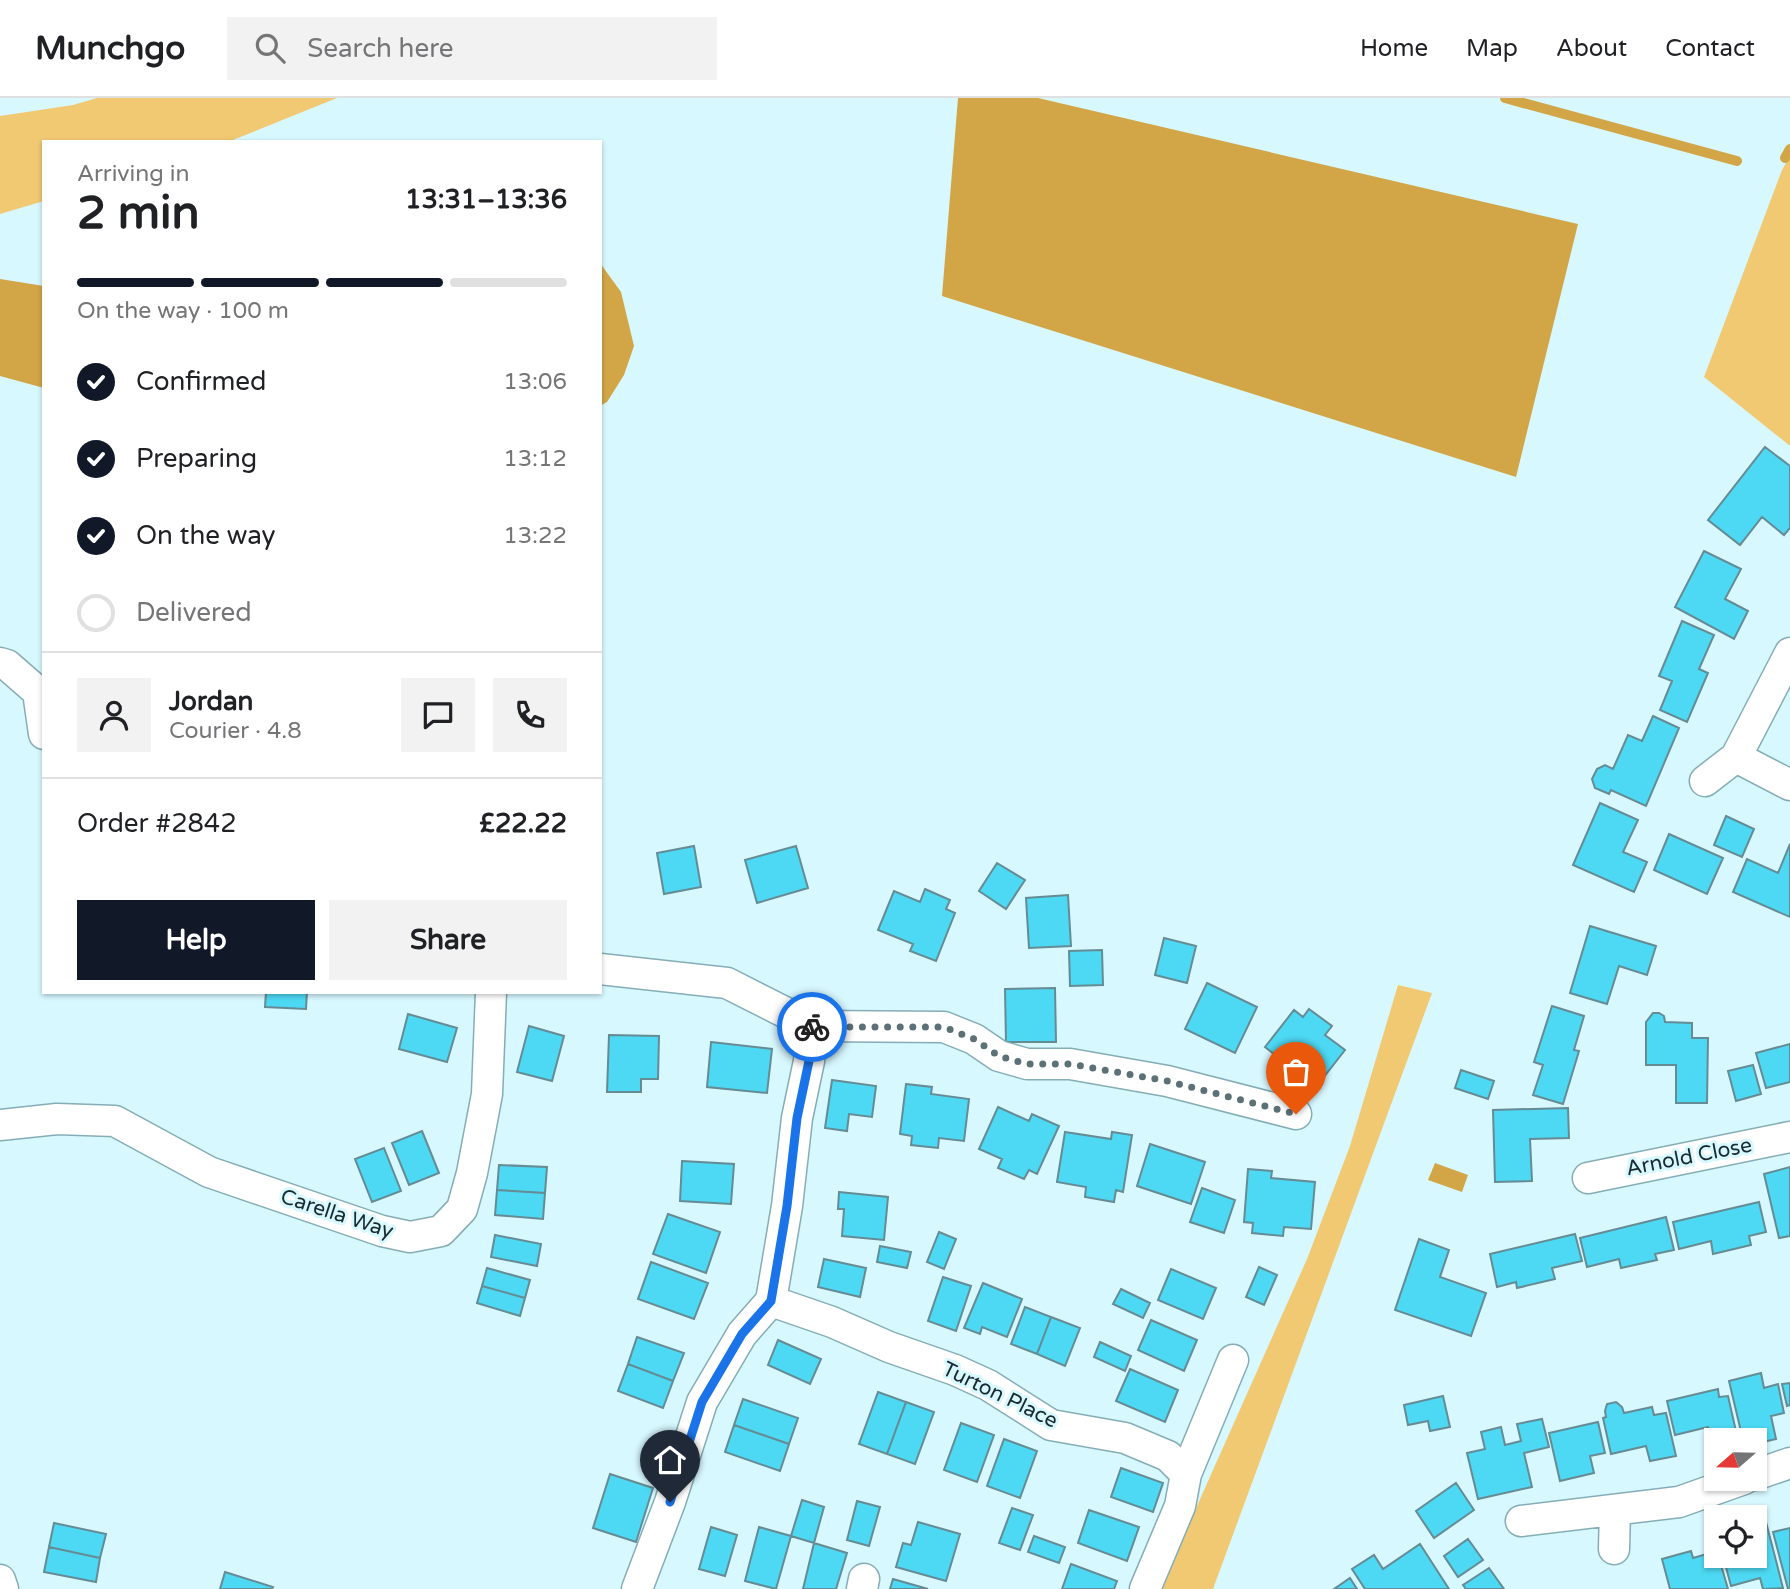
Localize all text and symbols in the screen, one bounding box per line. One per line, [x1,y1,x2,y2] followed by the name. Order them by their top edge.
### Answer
[227,17,717,80] search box
[35,29,185,68] text: Munchgo
[251,29,289,67] icon: search
[307,33,453,64] text: Search here
[1360,34,1428,63] text: Home
[1466,34,1518,63] text: Map
[1556,34,1627,63] text: About
[1665,34,1755,63] text: Contact
[77,160,190,188] text: Arriving in
[405,184,567,215] text: 13:31–13:36
[77,186,200,241] text: 2 min
[77,297,289,325] text: On the way · 100 m
[77,363,115,401] icon: check
[136,366,266,397] text: Confirmed
[503,368,567,396] text: 13:06
[77,440,115,478] icon: check
[136,443,257,474] text: Preparing
[503,445,567,473] text: 13:12
[77,517,115,555] icon: check
[136,520,276,551] text: On the way
[503,522,567,550] text: 13:22
[136,597,252,628] text: Delivered
[77,678,151,752] button: person
[401,678,475,752] button: chat
[493,678,567,752] button: phone
[169,686,253,717] text: Jordan
[169,717,302,745] text: Courier · 4.8
[77,808,237,839] text: Order #2842
[479,808,567,839] text: £22.22
[77,900,315,980] button: Help
[329,900,567,980] button: Share
[777,992,847,1062] courier
[793,1008,831,1046] icon: bike
[1266,1042,1326,1114] pin
[1277,1053,1315,1091] icon: bag
[1624,1133,1754,1181] street label: Arnold Close
[277,1184,397,1244] street label: Carella Way
[938,1356,1062,1434] street label: Turton Place
[1704,1428,1768,1491] north arrow
[1704,1428,1767,1568] map controls
[640,1430,700,1502] pin
[651,1441,689,1479] icon: home
[1704,1505,1767,1568] button: locate

